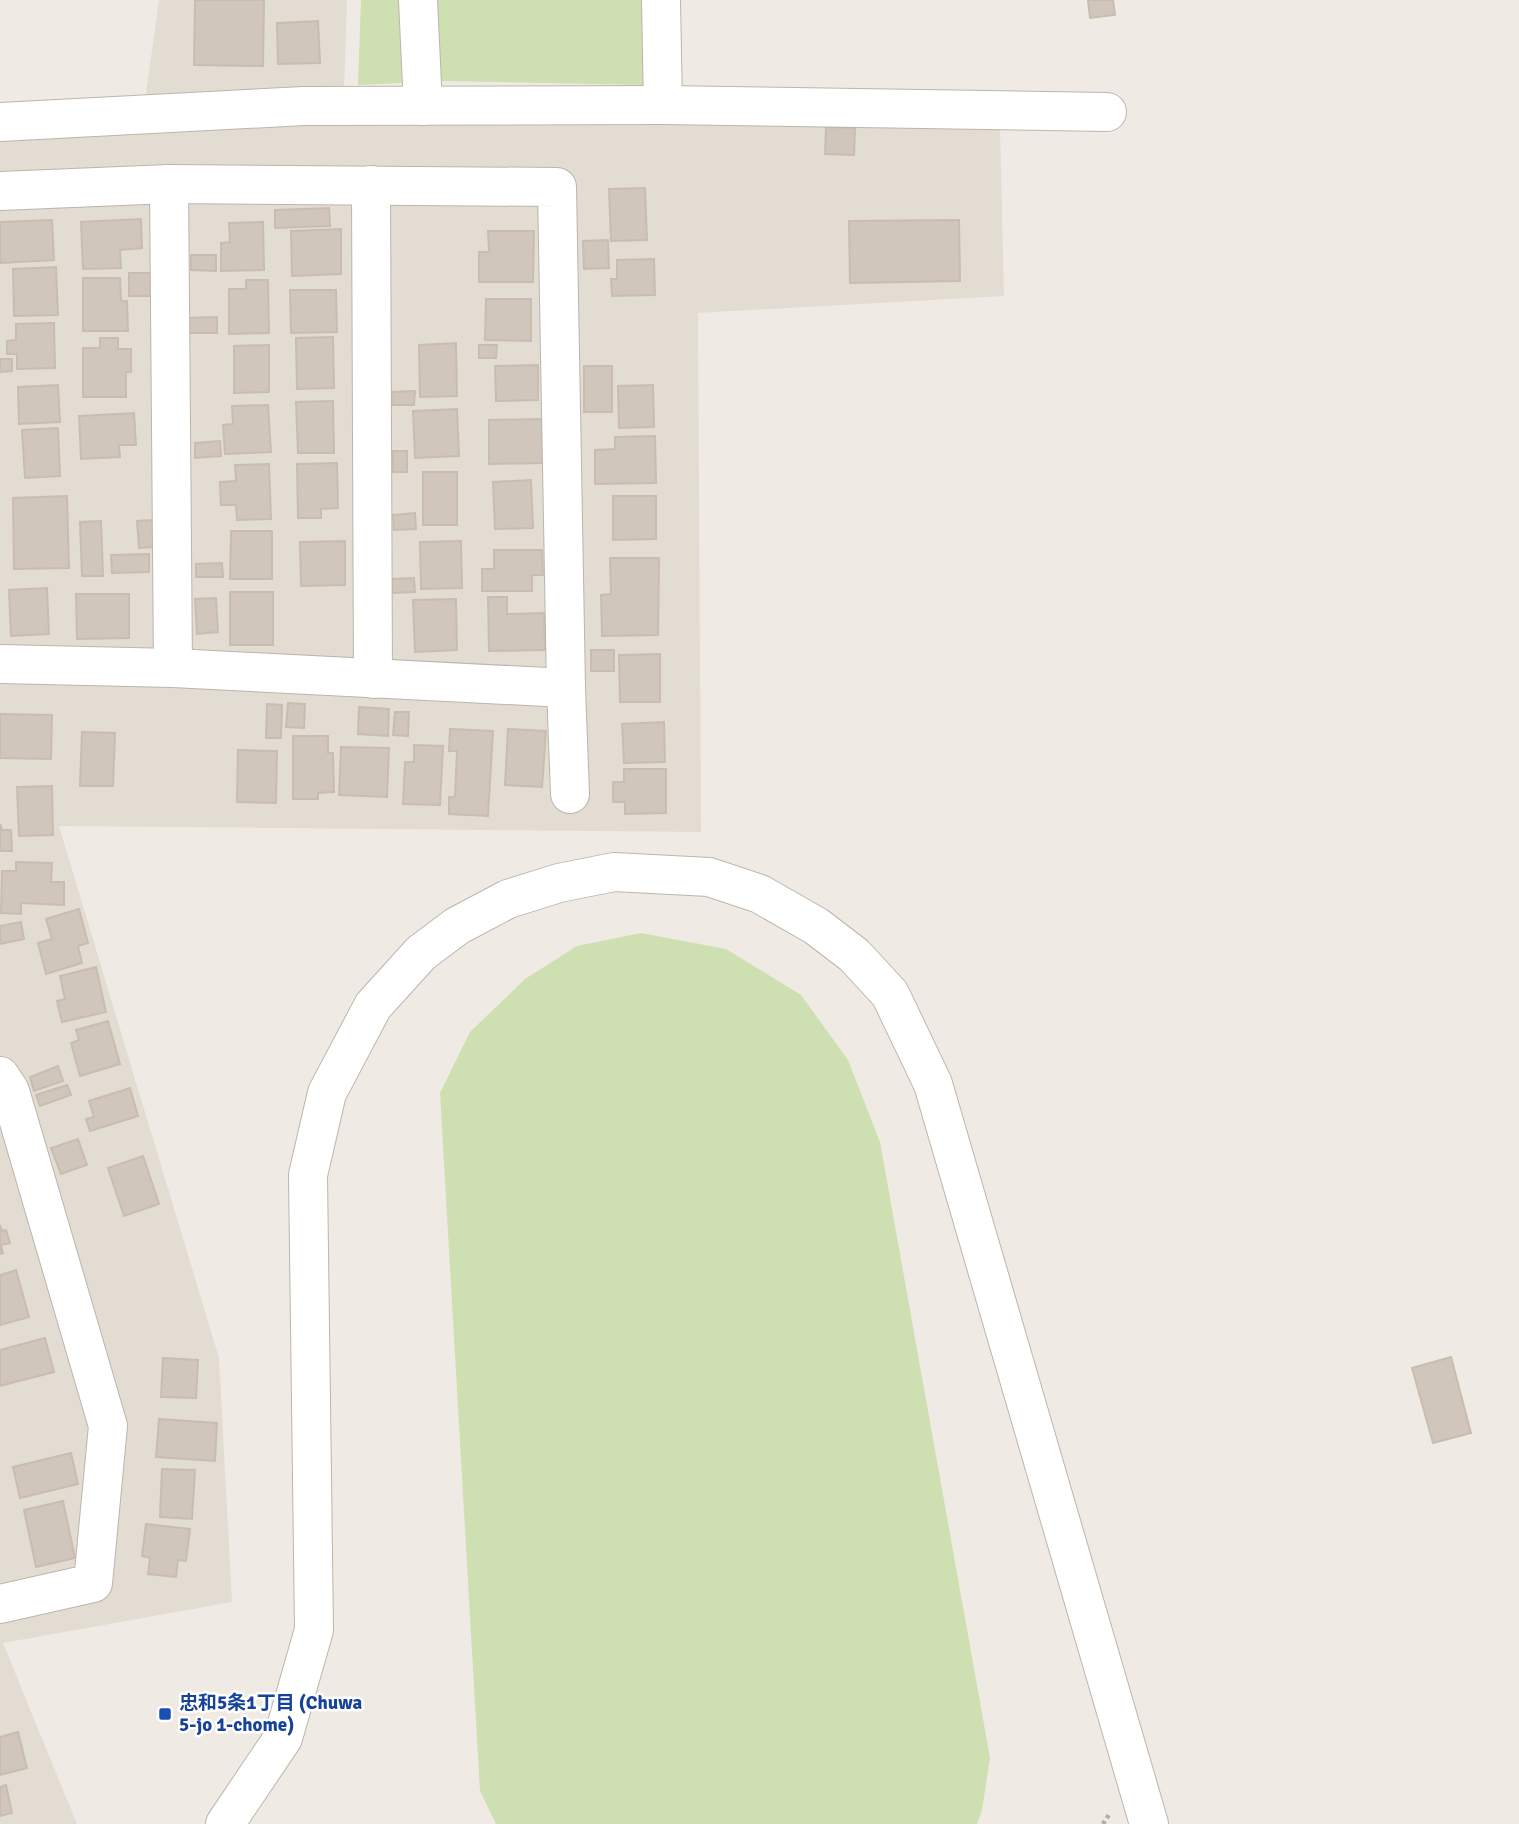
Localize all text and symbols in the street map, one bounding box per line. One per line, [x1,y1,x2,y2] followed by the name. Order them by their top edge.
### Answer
[179,1691,362,1737] place label: 忠和5条1丁目 (Chuwa 5-jo 1-chome)
[157,1706,173,1722] marker: 忠和5条1丁目 (Chuwa 5-jo 1-chome)

